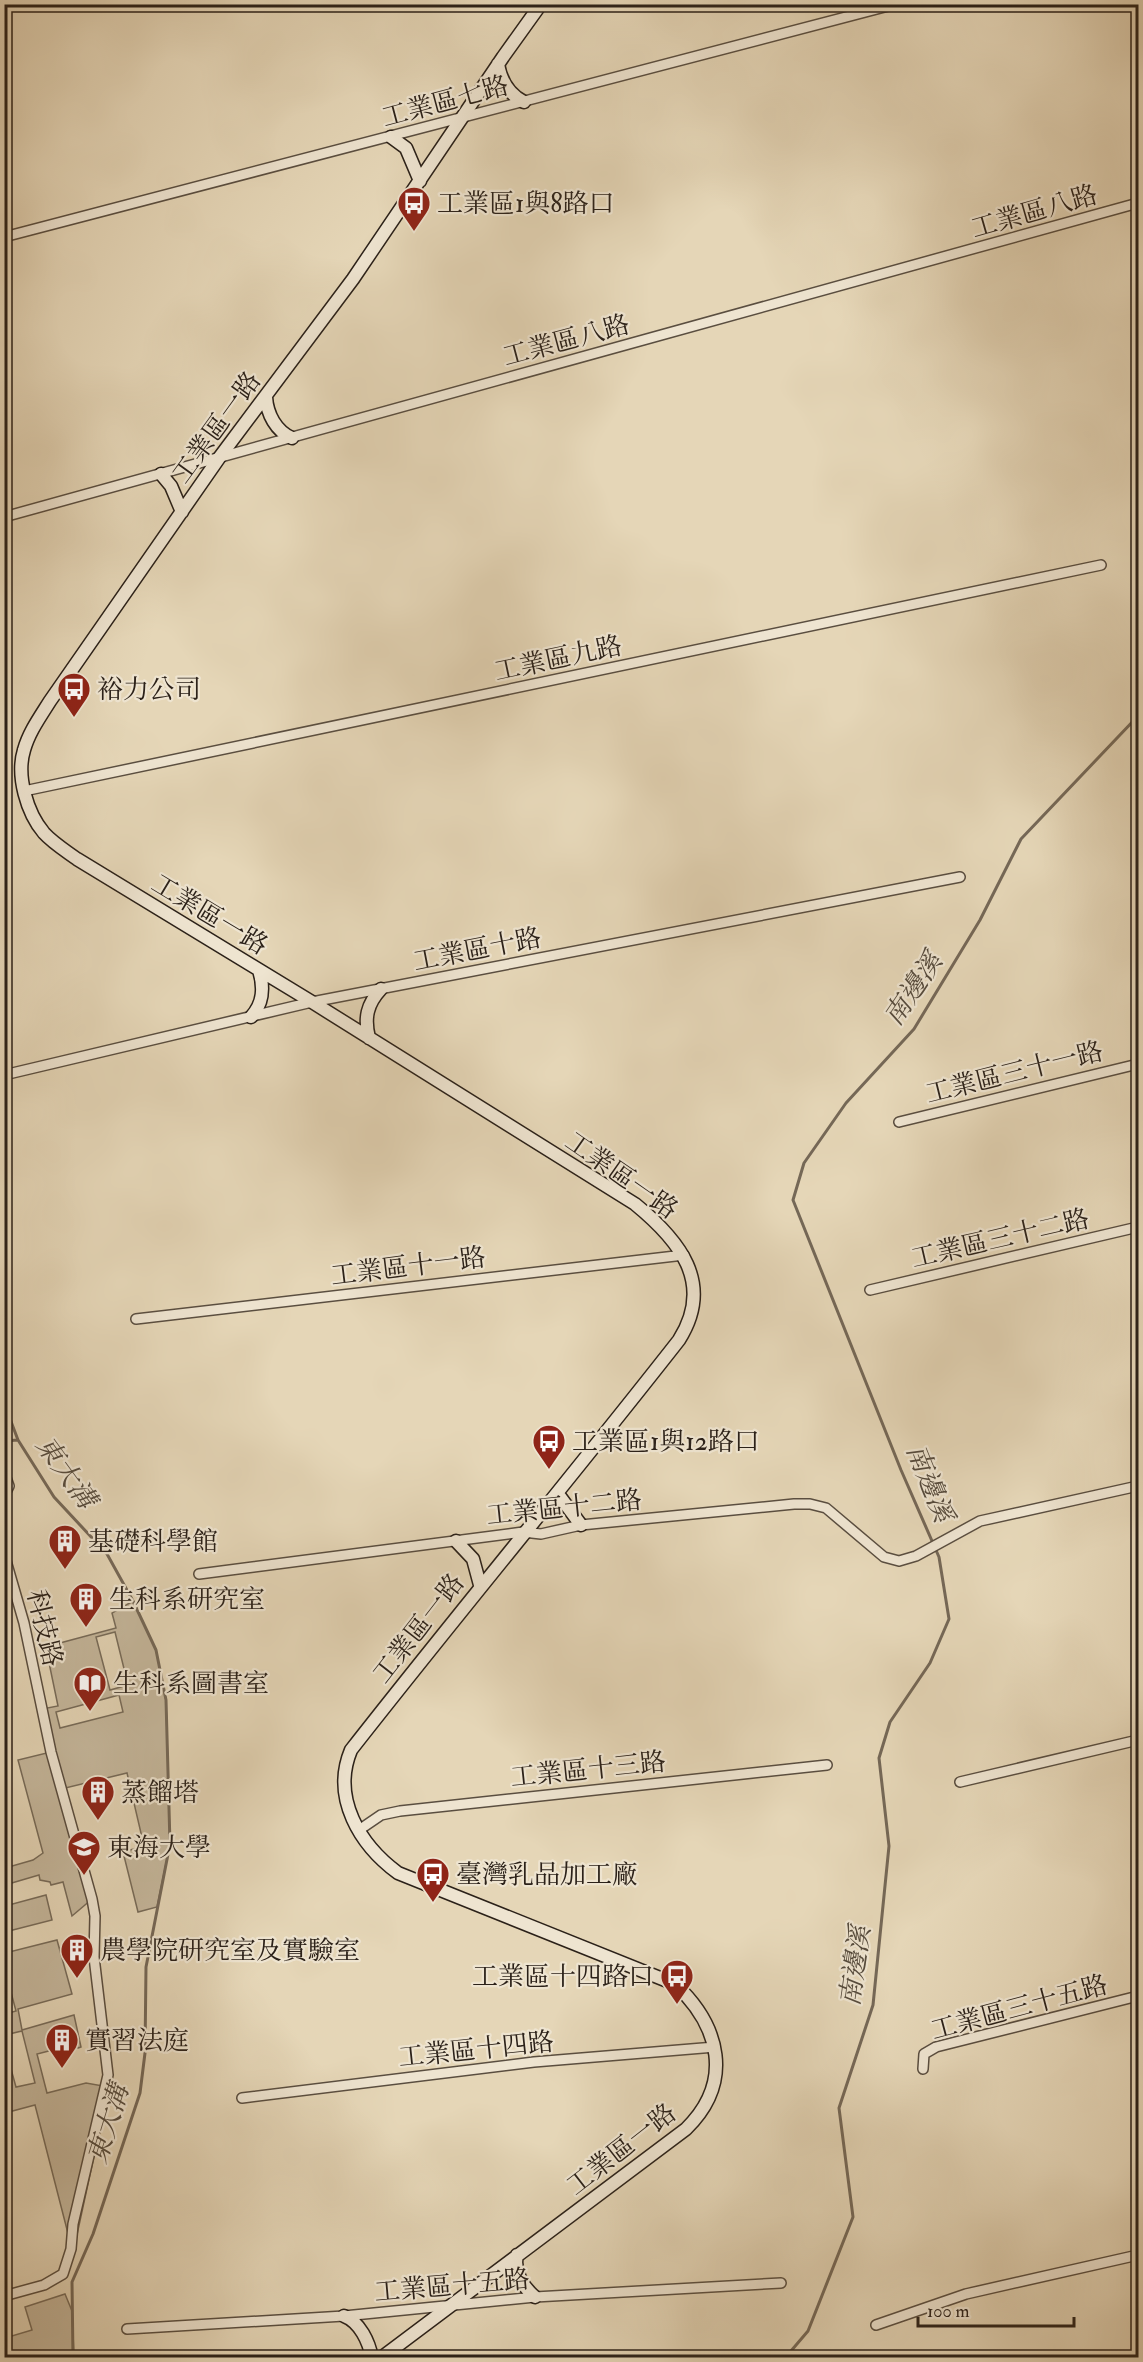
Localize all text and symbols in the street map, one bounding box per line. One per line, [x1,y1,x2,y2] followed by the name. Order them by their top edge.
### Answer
[378,70,512,134] street label: 工業區七路
[967,179,1101,245] street label: 工業區八路
[396,185,432,232] bus stop icon: 工業區1與8路口
[437,188,614,220] place label: 工業區1與8路口
[499,309,633,373] street label: 工業區八路
[166,366,268,490] street label: 工業區一路
[491,630,625,688] street label: 工業區九路
[56,671,92,718] bus stop icon: 裕力公司
[97,674,201,706] place label: 裕力公司
[146,868,273,962] street label: 工業區一路
[410,922,544,978] street label: 工業區十路
[877,944,951,1032] water label: 南邊溪
[922,1035,1106,1111] street label: 工業區三十一路
[559,1125,684,1226] street label: 工業區一路
[908,1203,1092,1275] street label: 工業區三十二路
[329,1242,487,1292] street label: 工業區十一路
[531,1423,567,1470] bus stop icon: 工業區1與12路口
[572,1426,760,1458] place label: 工業區1與12路口
[28,1430,105,1518] water label: 東大溝
[899,1439,961,1530] water label: 南邊溪
[485,1484,643,1532] street label: 工業區十二路
[47,1523,83,1570] building icon: 基礎科學館
[88,1526,218,1558] place label: 基礎科學館
[366,1568,471,1690] street label: 工業區一路
[68,1581,104,1628] building icon: 生科系研究室
[109,1584,265,1616] place label: 生科系研究室
[20,1587,68,1670] street label: 科技路
[72,1665,108,1712] library icon: 生科系圖書室
[113,1668,269,1700] place label: 生科系圖書室
[509,1746,667,1794] street label: 工業區十三路
[80,1774,116,1821] building icon: 蒸餾塔
[121,1777,199,1809] place label: 蒸餾塔
[66,1829,102,1876] school or university icon: 東海大學
[107,1832,211,1864] place label: 東海大學
[415,1856,451,1903] bus stop icon: 臺灣乳品加工廠
[456,1859,638,1891] place label: 臺灣乳品加工廠
[834,1921,878,2008] water label: 南邊溪
[59,1932,95,1979] building icon: 農學院研究室及實驗室
[100,1935,360,1967] place label: 農學院研究室及實驗室
[659,1958,695,2005] bus stop icon: 工業區十四路口
[472,1961,654,1993] place label: 工業區十四路口
[927,1969,1111,2047] street label: 工業區三十五路
[44,2022,80,2069] building icon: 實習法庭
[85,2025,189,2057] place label: 實習法庭
[397,2026,555,2074] street label: 工業區十四路
[81,2077,137,2168] water label: 東大溝
[561,2097,683,2202] street label: 工業區一路
[373,2263,531,2309] street label: 工業區十五路
[918,2290,1074,2328] scale bar
[927,2300,970,2323] text: 100 m

